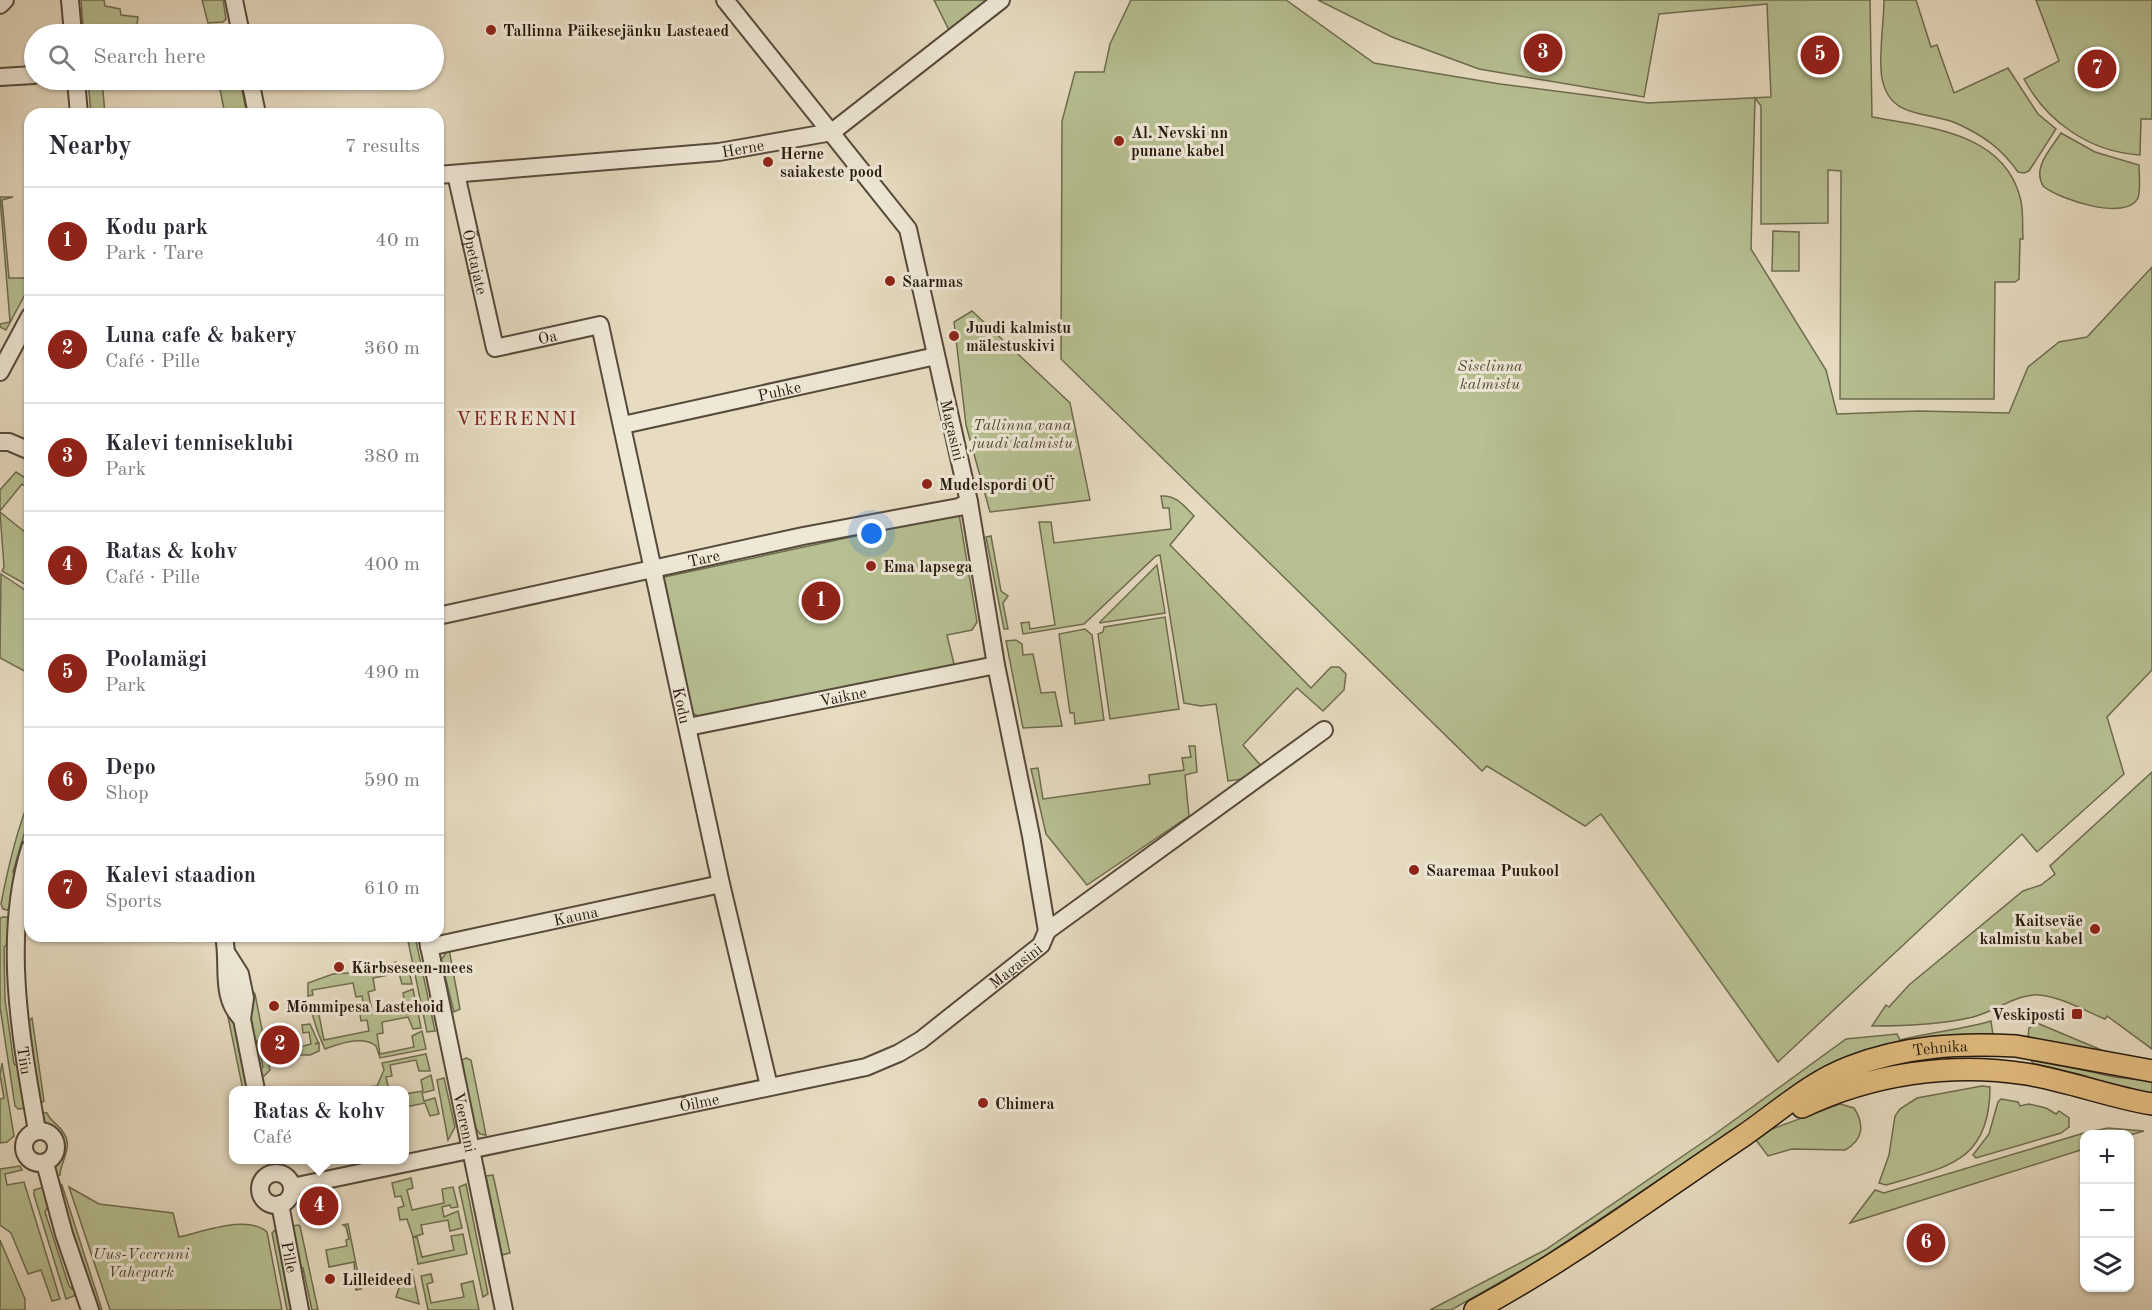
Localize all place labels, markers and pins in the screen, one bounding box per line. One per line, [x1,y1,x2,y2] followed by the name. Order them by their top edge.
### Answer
[484,23,498,37] marker: Tallinna Päikesejänku Lasteaed
[503,24,730,40] place label: Tallinna Päikesejänku Lasteaed
[1524,31,1562,76] pin: 3
[1800,32,1840,78] pin: 5
[2078,46,2116,92] pin: 7
[1131,126,1228,160] place label: Al. Nevski nn punane kabel
[1112,134,1126,148] marker: Al. Nevski nn punane kabel
[780,147,883,181] place label: Herne saiakeste pood
[761,155,775,169] marker: Herne saiakeste pood
[883,274,897,288] marker: Saarmas
[902,275,963,291] place label: Saarmas
[966,321,1071,355] place label: Juudi kalmistu mälestuskivi
[947,329,961,343] marker: Juudi kalmistu mälestuskivi
[939,475,1055,494] place label: Mudelspordi OÜ
[920,477,934,491] marker: Mudelspordi OÜ
[864,559,878,573] marker: Ema lapsega
[883,560,973,576] place label: Ema lapsega
[802,578,840,624] pin: 1
[1407,863,1421,877] marker: Saaremaa Puukool
[1426,864,1559,880] place label: Saaremaa Puukool
[1979,914,2083,948] place label: Kaitseväe kalmistu kabel
[2088,922,2102,936] marker: Kaitseväe kalmistu kabel
[332,960,346,974] marker: Kärbseseen-mees
[351,961,473,977] place label: Kärbseseen-mees
[267,999,281,1013] marker: Mõmmipesa Lastehoid
[286,1000,444,1016] place label: Mõmmipesa Lastehoid
[2070,1007,2084,1021] marker: Veskiposti
[1992,1008,2065,1024] place label: Veskiposti
[260,1022,300,1068] pin: 2
[976,1096,990,1110] marker: Chimera
[995,1097,1055,1113] place label: Chimera
[300,1184,338,1228] pin: 4
[1906,1220,1946,1266] pin: 6
[323,1272,337,1286] marker: Lilleideed
[342,1273,412,1289] place label: Lilleideed

